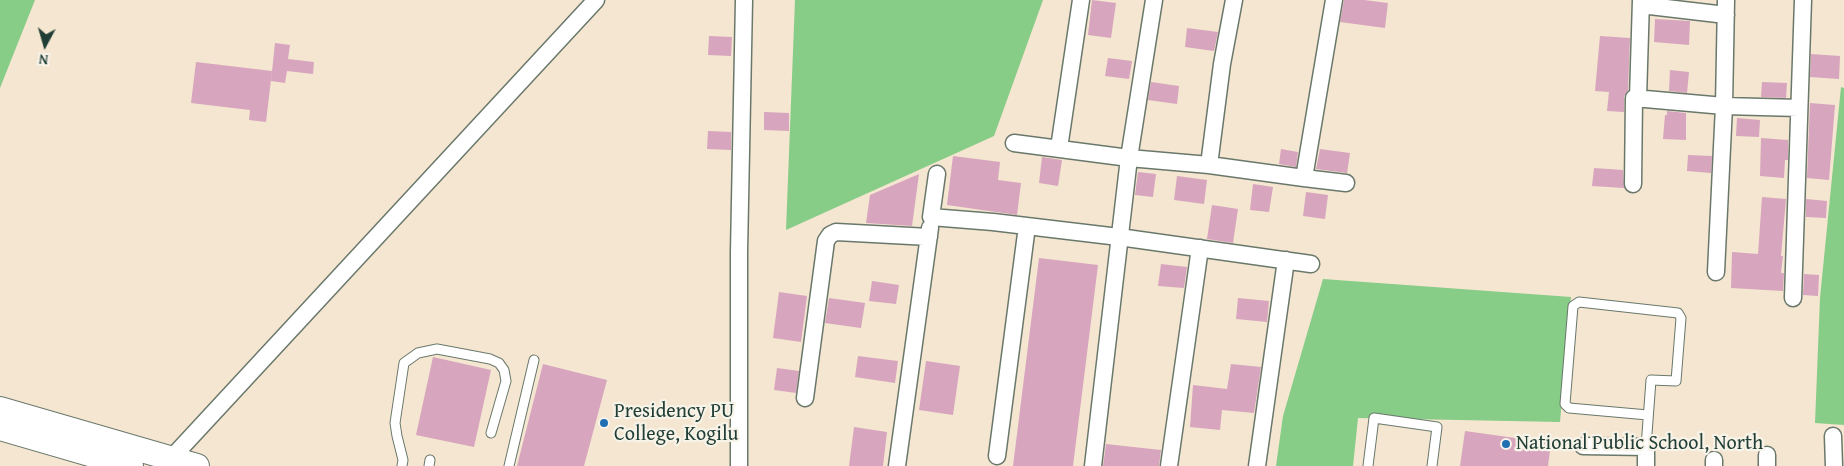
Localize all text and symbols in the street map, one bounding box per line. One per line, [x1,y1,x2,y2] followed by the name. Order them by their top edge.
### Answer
[20,20,70,70] north arrow
[38,49,49,70] text: N
[614,400,738,447] place label: Presidency PU College, Kogilu
[598,417,610,429] marker: Presidency PU College, Kogilu
[1516,432,1763,456] place label: National Public School, North
[1500,438,1512,450] marker: National Public School, North

